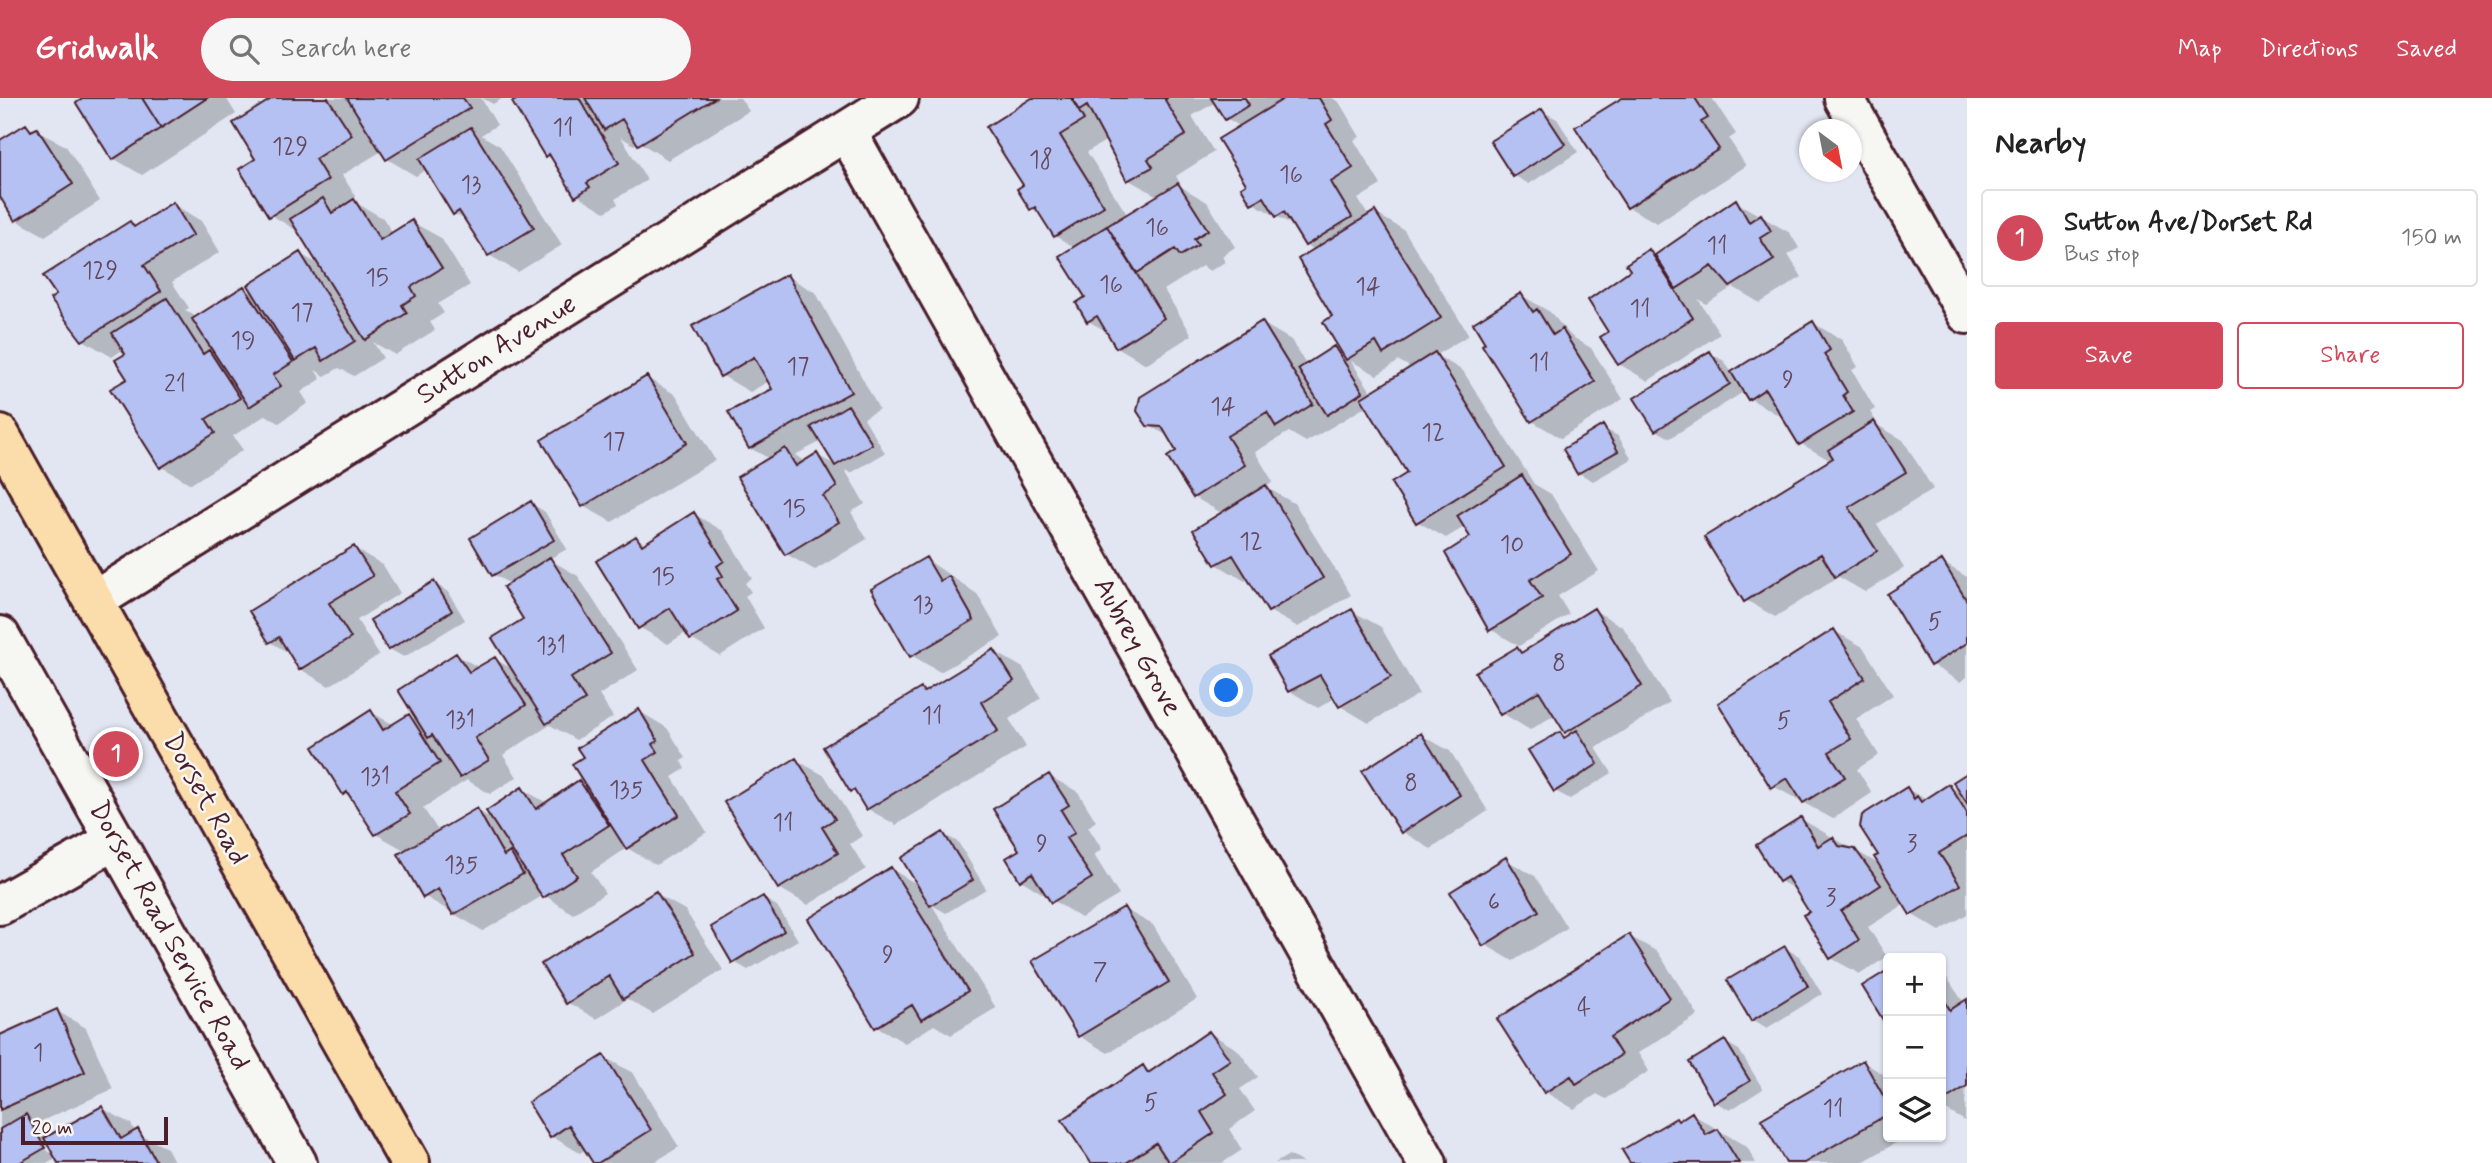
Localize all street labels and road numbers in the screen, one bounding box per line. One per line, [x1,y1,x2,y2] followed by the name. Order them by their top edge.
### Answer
[410,286,584,414] street label: Sutton Avenue
[1084,571,1190,723] street label: Aubrey Grove
[153,726,257,872] street label: Dorset Road
[79,795,259,1077] street label: Dorset Road Service Road

